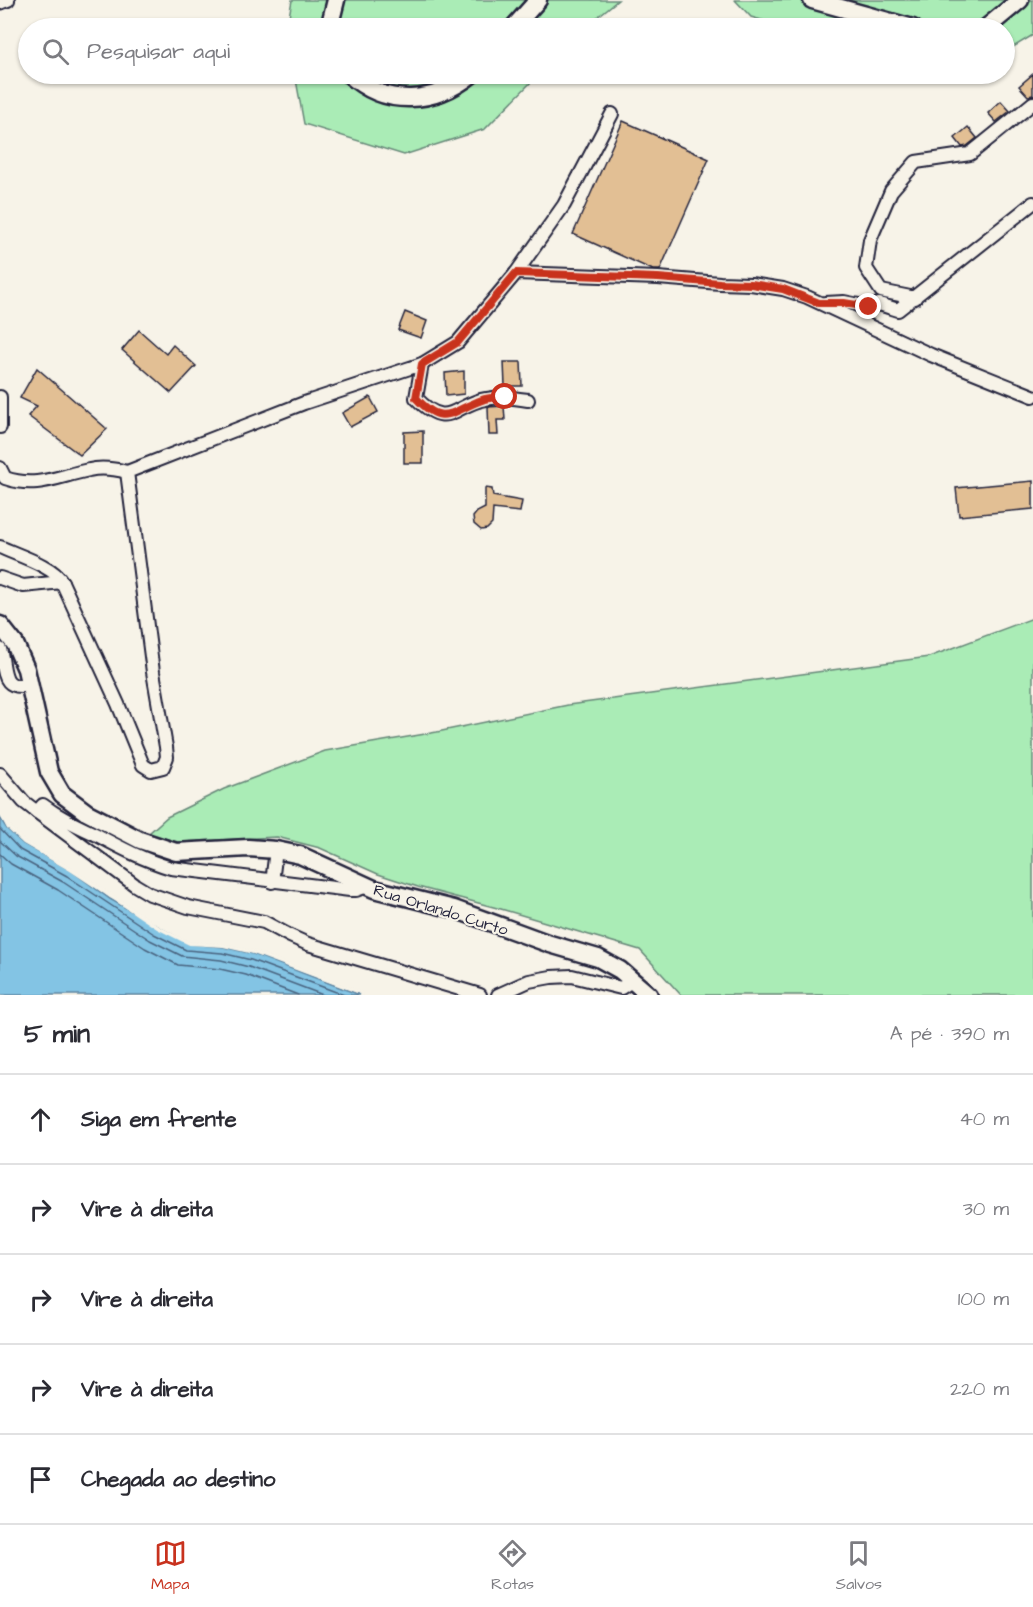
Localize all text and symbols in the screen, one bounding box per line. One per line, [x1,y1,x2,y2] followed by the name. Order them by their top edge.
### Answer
[18,18,1015,84] search box
[39,35,72,68] icon: search
[87,36,230,67] text: Pesquisar aqui
[855,293,881,319] route end
[491,383,517,409] route start
[371,879,511,941] street label: Rua Orlando Curto
[24,1016,90,1052] text: 5 min
[890,1020,1009,1048] text: A pé · 390 m
[24,1103,57,1136] icon: ahead
[81,1104,237,1135] text: Siga em frente
[959,1105,1009,1133] text: 40 m
[24,1193,57,1226] icon: right
[81,1194,213,1225] text: Vire à direita
[963,1195,1009,1223] text: 30 m
[24,1283,57,1316] icon: right
[81,1284,213,1315] text: Vire à direita
[958,1285,1009,1313] text: 100 m
[24,1373,57,1406] icon: right
[81,1374,213,1405] text: Vire à direita
[950,1375,1009,1403] text: 220 m
[24,1463,57,1496] icon: arrive
[81,1464,275,1495] text: Chegada ao destino
[151,1537,189,1595] tab: Mapa
[491,1537,534,1595] tab: Rotas
[836,1537,882,1595] tab: Salvos

